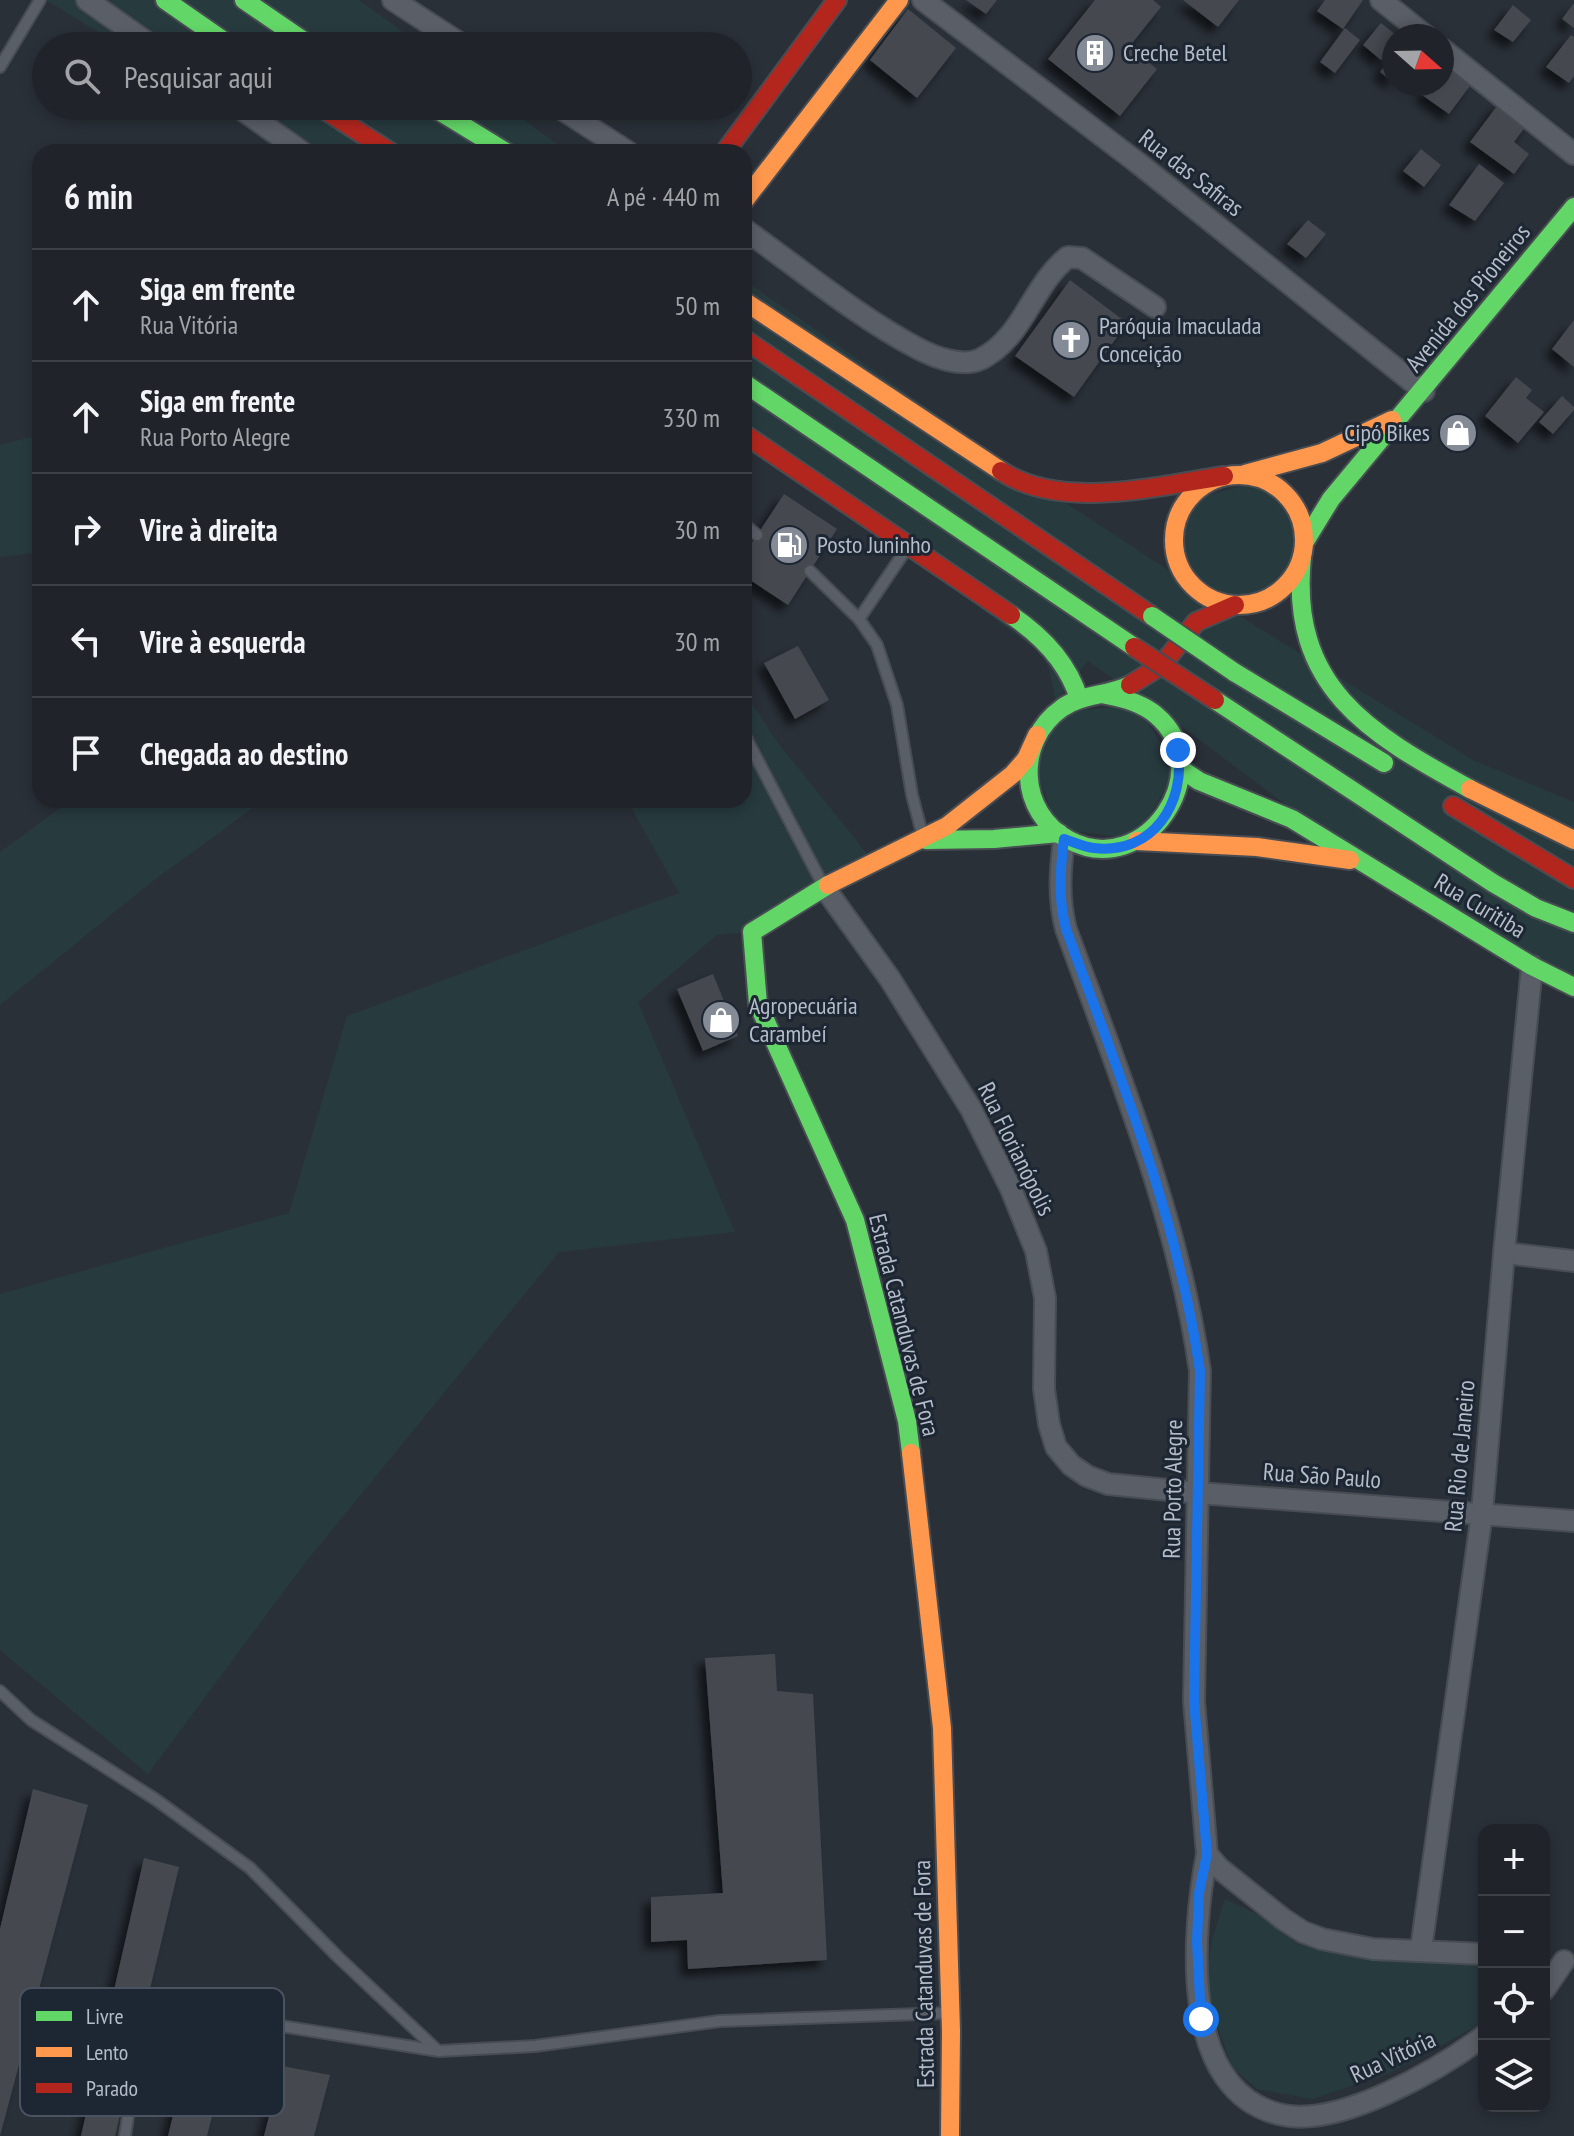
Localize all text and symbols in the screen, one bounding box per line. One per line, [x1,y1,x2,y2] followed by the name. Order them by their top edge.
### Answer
[1382,24,1454,96] north arrow
[32,32,752,120] search box
[1074,32,1116,74] building icon: Creche Betel
[1123,37,1228,68] place label: Creche Betel
[60,54,104,98] icon: search
[124,57,273,96] text: Pesquisar aqui
[1133,122,1250,223] street label: Rua das Safiras
[64,174,133,218] text: 6 min
[607,180,720,213] text: A pé · 440 m
[1398,217,1537,378] street label: Avenida dos Pioneiros
[140,269,295,308] text: Siga em frente
[64,283,108,327] icon: ahead
[674,289,720,322] text: 50 m
[140,308,238,341] text: Rua Vitória
[1099,310,1261,369] place label: Paróquia Imaculada Conceição
[1050,319,1092,361] church icon: Paróquia Imaculada Conceição
[140,381,295,420] text: Siga em frente
[64,395,108,439] icon: ahead
[662,401,720,434] text: 330 m
[1437,412,1479,454] shop icon: Cipó Bikes
[1344,417,1430,448] place label: Cipó Bikes
[140,420,291,453] text: Rua Porto Alegre
[64,507,108,551] icon: right
[140,510,278,549] text: Vire à direita
[674,513,720,546] text: 30 m
[768,524,810,566] fuel station icon: Posto Juninho
[817,529,931,560] place label: Posto Juninho
[64,619,108,663] icon: left
[140,622,306,661] text: Vire à esquerda
[674,625,720,658] text: 30 m
[64,731,108,775] icon: arrive
[1160,732,1196,768] route end
[140,734,348,773] text: Chegada ao destino
[1429,866,1532,945] street label: Rua Curitiba
[749,990,858,1049] place label: Agropecuária Carambeí
[700,999,742,1041] shop icon: Agropecuária Carambeí
[971,1077,1062,1221] street label: Rua Florianópolis
[862,1210,947,1439] street label: Estrada Catanduvas de Fora
[1437,1379,1482,1533] street label: Rua Rio de Janeiro
[1156,1419,1189,1559] street label: Rua Porto Alegre
[1262,1456,1382,1495] street label: Rua São Paulo
[1478,1824,1550,2112] map controls
[1478,1824,1550,1896] button: +
[906,1860,941,2088] street label: Estrada Catanduvas de Fora
[1478,1896,1550,1968] button: −
[1478,1968,1550,2040] button: locate
[20,1988,284,2116] legend
[1183,2001,1219,2037] route start
[86,2002,124,2030] text: Livre
[1345,2023,1440,2090] street label: Rua Vitória
[86,2038,128,2066] text: Lento
[1478,2040,1550,2112] button: layers
[86,2074,138,2102] text: Parado

